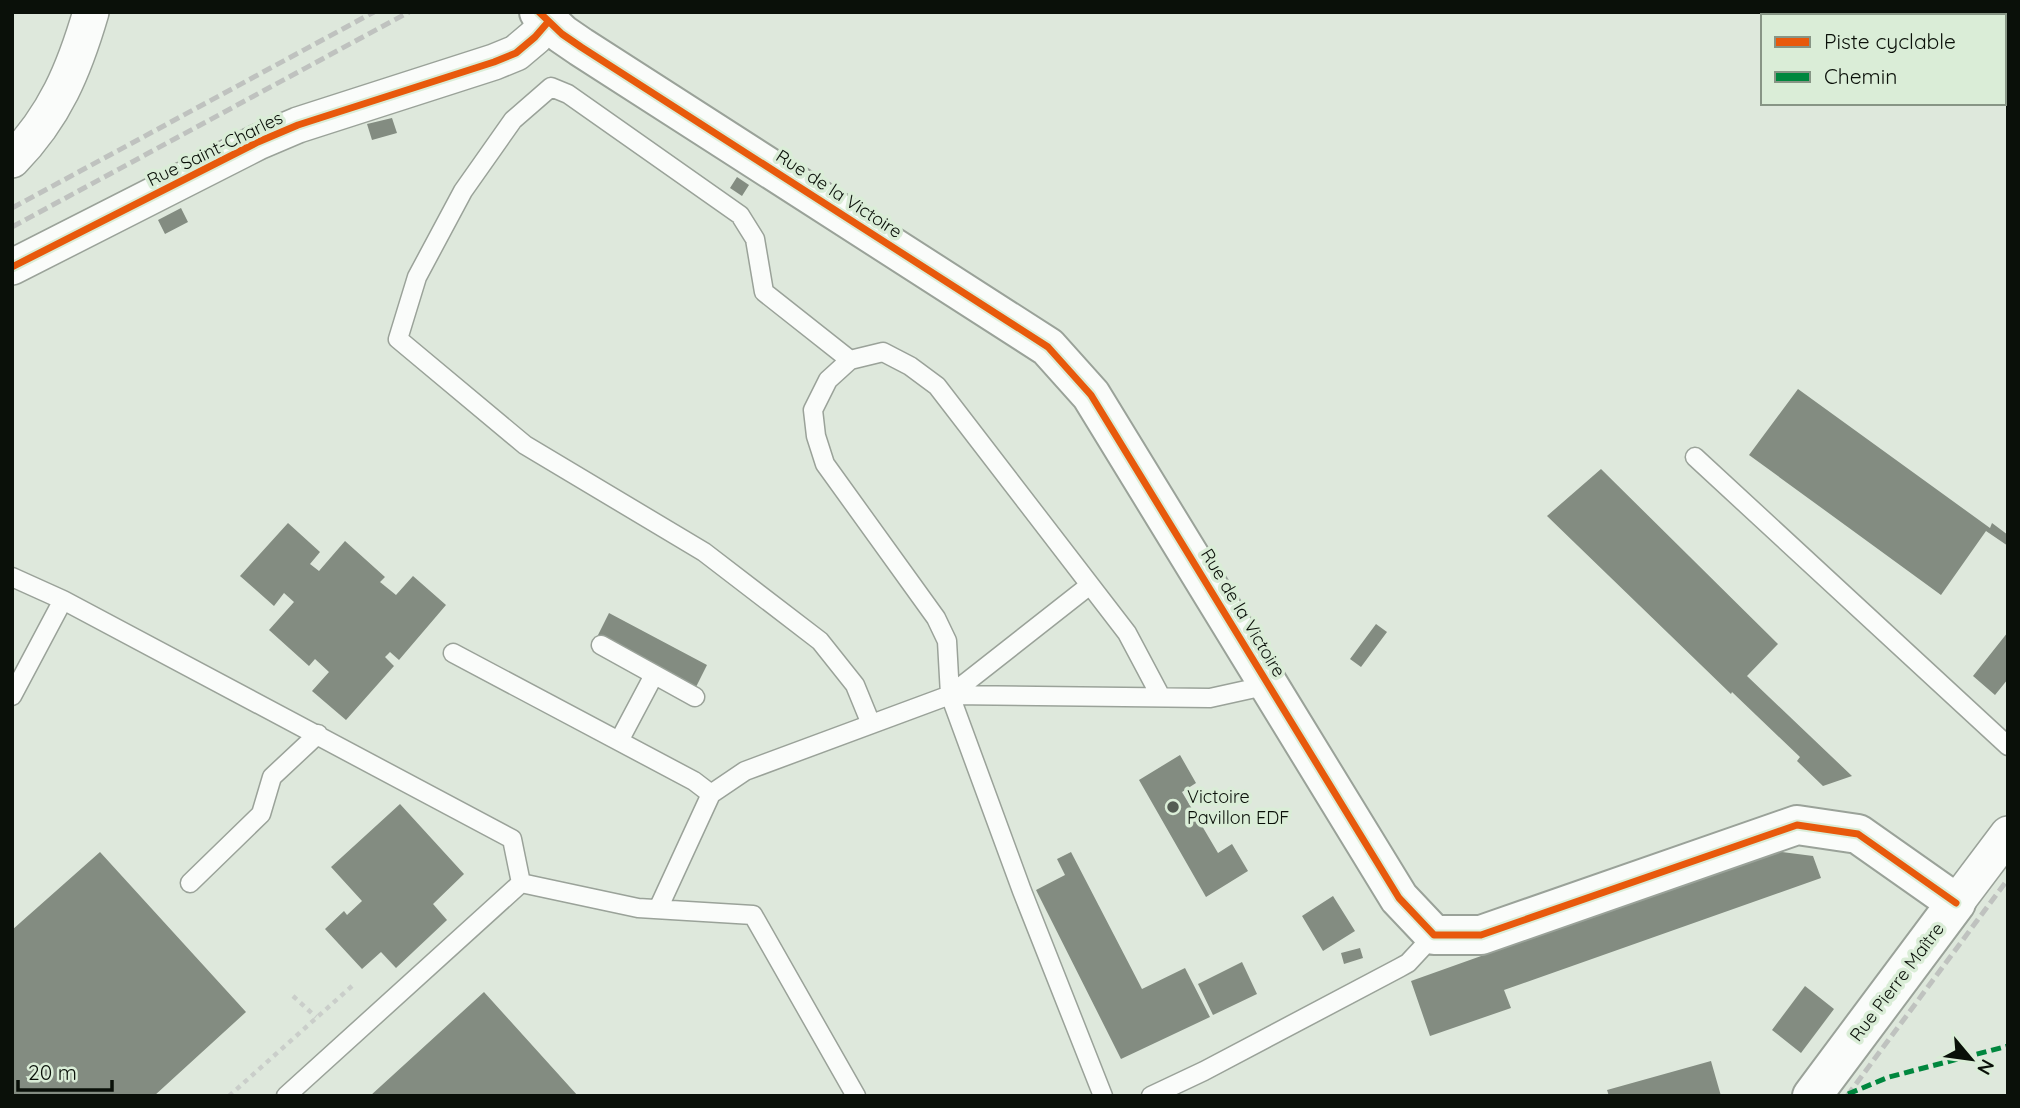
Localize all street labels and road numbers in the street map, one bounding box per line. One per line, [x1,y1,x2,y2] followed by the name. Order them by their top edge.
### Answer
[143,106,286,191] street label: Rue Saint-Charles
[772,144,907,243] street label: Rue de la Victoire
[1196,544,1291,681] street label: Rue de la Victoire
[1844,918,1949,1046] street label: Rue Pierre Maître

